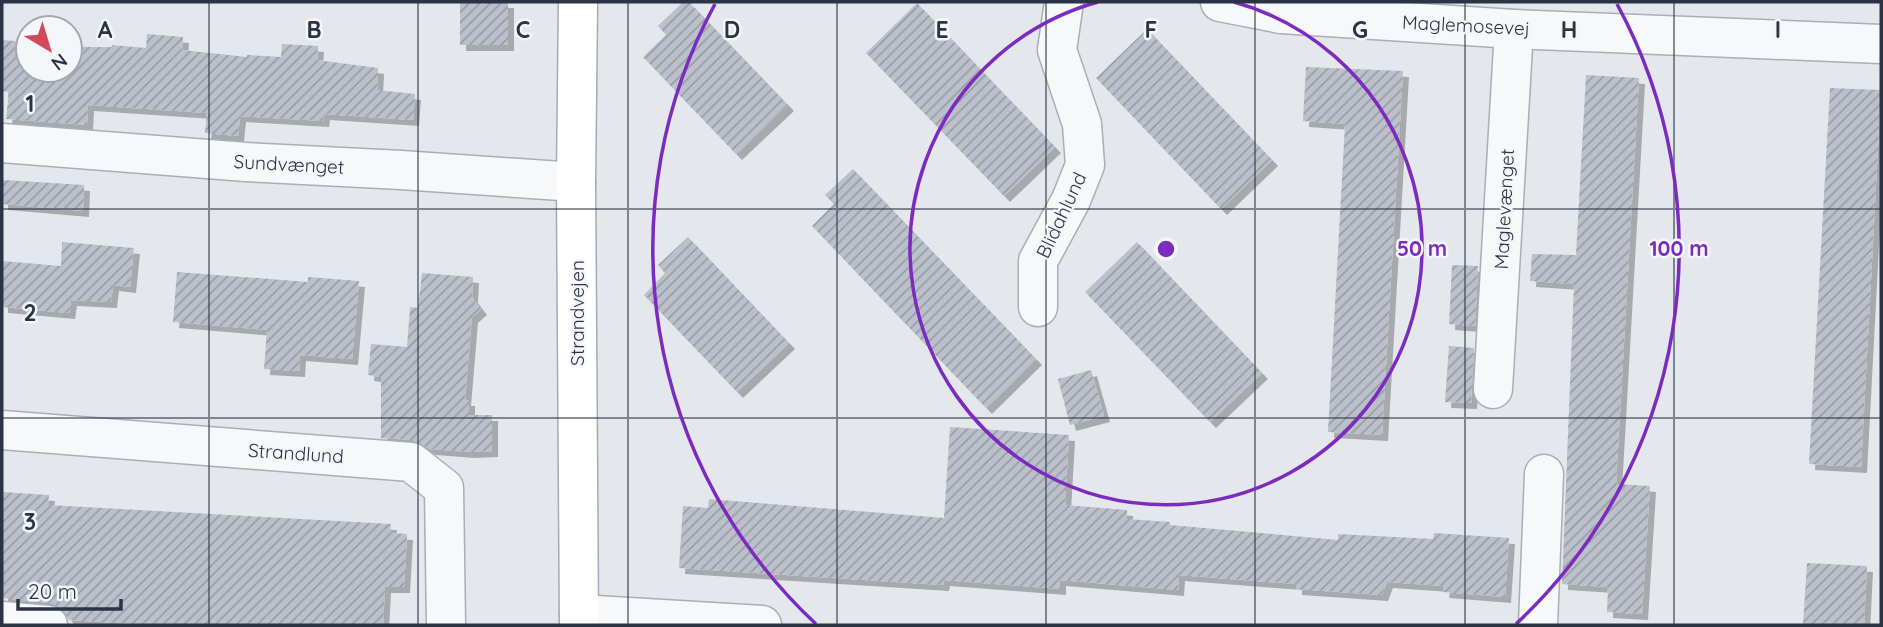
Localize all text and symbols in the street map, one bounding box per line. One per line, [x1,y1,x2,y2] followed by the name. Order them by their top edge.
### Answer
[1401,10,1531,40] street label: Maglemosevej
[14,14,84,84] north arrow
[98,15,113,44] text: A
[306,15,322,44] text: B
[516,15,530,44] text: C
[724,15,740,44] text: D
[935,15,949,44] text: E
[1145,15,1157,44] text: F
[1352,15,1368,44] text: G
[1561,15,1577,44] text: H
[1775,15,1781,44] text: I
[47,49,72,76] text: N
[26,89,34,118] text: 1
[1489,148,1519,270] street label: Maglevænget
[233,149,345,179] street label: Sundvænget
[1031,168,1091,262] street label: Blidahlund
[1397,235,1447,261] text: 50 m
[1649,235,1709,261] text: 100 m
[1154,237,1178,261] centre of rings
[565,260,589,366] street label: Strandvejen
[23,298,37,327] text: 2
[247,438,345,468] street label: Strandlund
[24,507,36,536] text: 3
[18,568,121,612] scale bar
[28,578,77,604] text: 20 m

